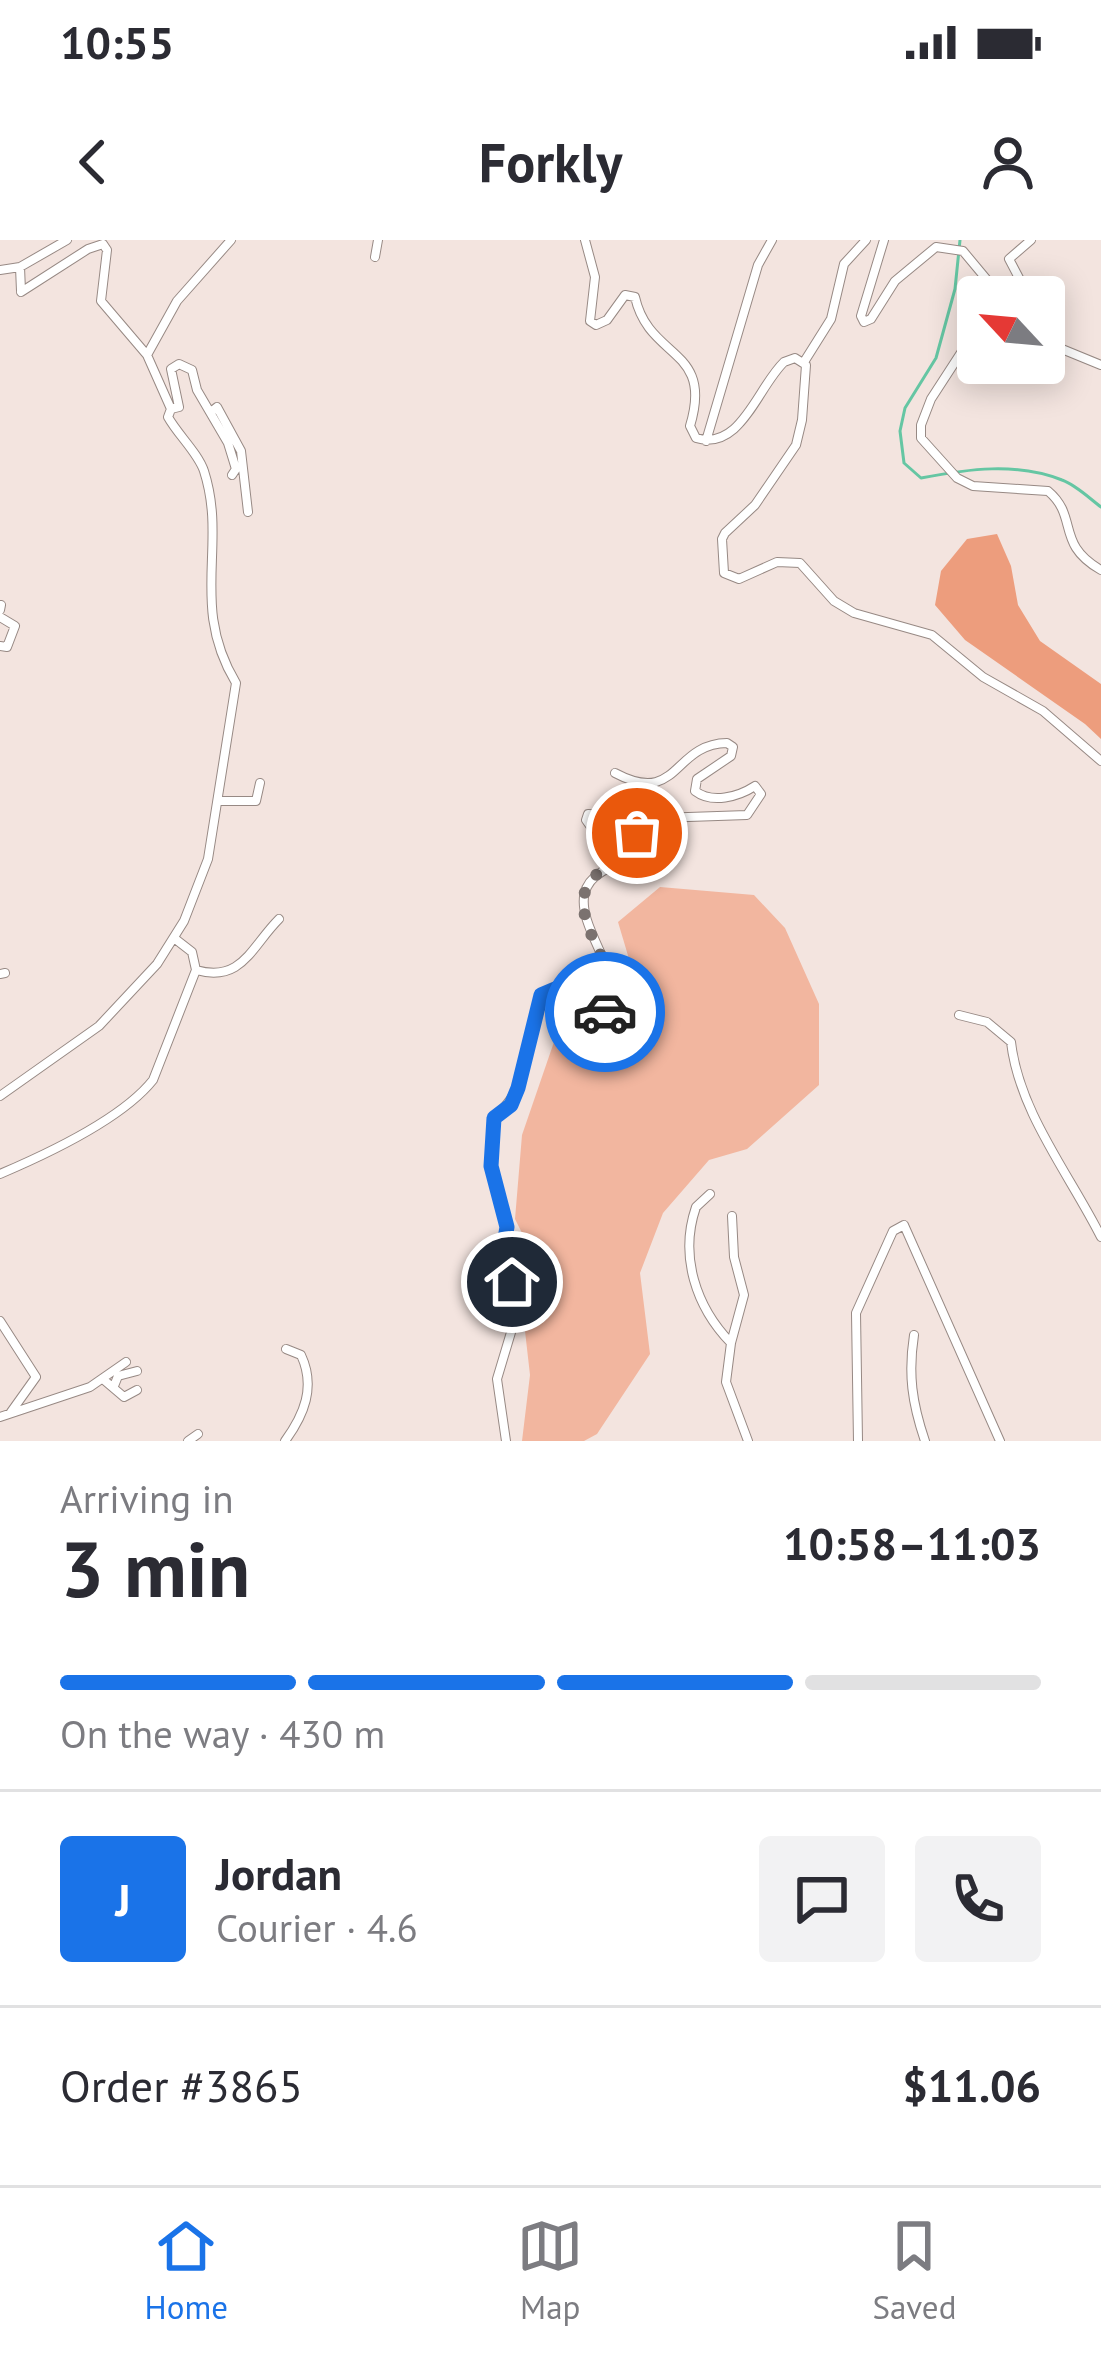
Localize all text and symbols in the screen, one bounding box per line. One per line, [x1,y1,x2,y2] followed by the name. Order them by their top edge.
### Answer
[60,13,174,71] text: 10:55
[479,127,622,197] text: Forkly
[60,129,126,195] icon: back
[975,129,1041,195] icon: person
[957,276,1065,384] north arrow
[957,276,1065,384] map controls
[586,782,688,884] pin
[604,800,670,866] icon: bag
[545,952,665,1072] courier
[572,979,638,1045] icon: car
[461,1231,563,1333] pin
[479,1249,545,1315] icon: home
[60,1473,234,1524] text: Arriving in
[783,1514,1041,1572] text: 10:58–11:03
[60,1518,250,1619] text: 3 min
[60,1708,385,1759] text: On the way · 430 m
[759,1836,885,1962] button: chat
[915,1836,1041,1962] button: phone
[216,1844,342,1902] text: Jordan
[115,1870,131,1928] text: J
[216,1902,418,1953] text: Courier · 4.6
[60,2056,303,2114] text: Order #3865
[902,2056,1041,2114] text: $11.06
[145,2213,228,2328] tab: Home
[517,2213,583,2328] tab: Map
[872,2213,956,2328] tab: Saved

